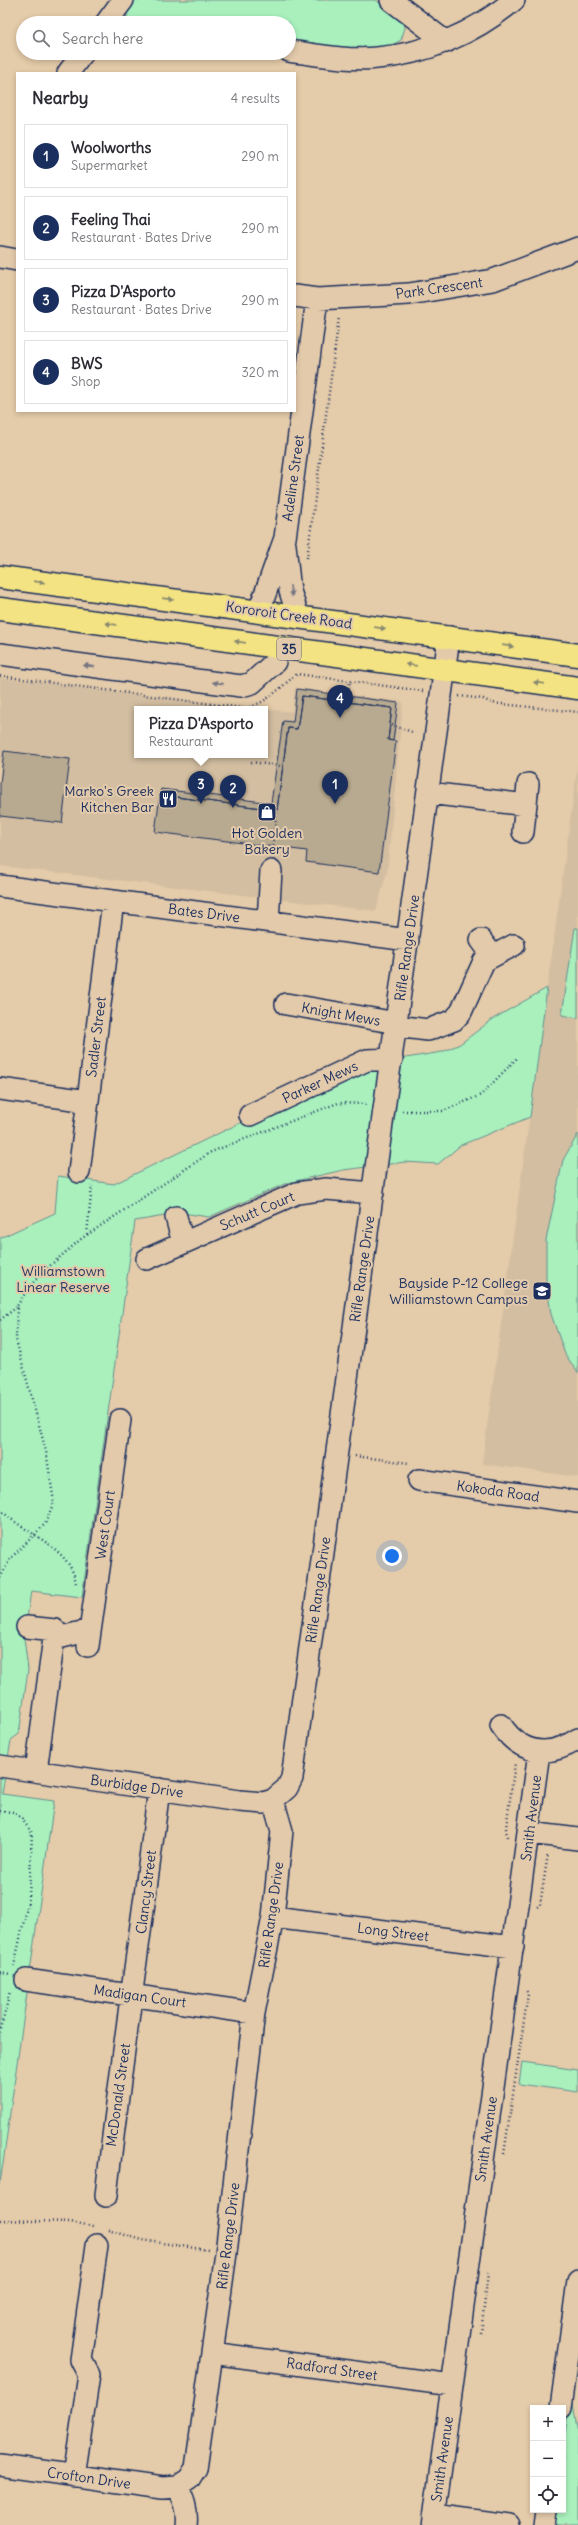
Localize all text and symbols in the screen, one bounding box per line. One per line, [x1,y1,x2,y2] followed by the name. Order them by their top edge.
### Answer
[16,16,296,60] search box
[30,27,52,49] icon: search
[62,29,143,48] text: Search here
[32,87,88,109] text: Nearby
[231,90,280,107] text: 4 results
[71,138,151,157] text: Woolworths
[43,148,49,165] text: 1
[241,148,279,165] text: 290 m
[71,157,148,174] text: Supermarket
[71,210,151,229] text: Feeling Thai
[42,220,50,237] text: 2
[241,220,279,237] text: 290 m
[71,229,212,246] text: Restaurant · Bates Drive
[394,273,484,303] street label: Park Crescent
[71,282,176,301] text: Pizza D'Asporto
[42,292,50,309] text: 3
[241,292,279,309] text: 290 m
[71,301,212,318] text: Restaurant · Bates Drive
[71,354,103,373] text: BWS
[42,364,50,381] text: 4
[241,364,279,381] text: 320 m
[71,373,100,390] text: Shop
[278,433,308,522] street label: Adeline Street
[33,579,45,585] one-way arrow
[288,585,294,597] one-way arrow
[161,596,174,602] one-way arrow
[225,597,353,633] street label: Kororoit Creek Road
[105,621,117,627] one-way arrow
[374,625,386,631] one-way arrow
[277,638,301,660] road number: 35
[234,639,246,645] one-way arrow
[502,643,514,649] one-way arrow
[404,662,417,668] one-way arrow
[83,663,95,669] one-way arrow
[212,680,224,686] one-way arrow
[533,680,545,686] one-way arrow
[327,685,353,718] pin: 4
[134,706,268,758] popup
[149,714,253,733] text: Pizza D'Asporto
[149,733,213,750] text: Restaurant
[188,771,214,804] pin: 3
[322,771,348,804] pin: 1
[220,775,246,808] pin: 2
[64,782,154,816] place label: Marko's Greek Kitchen Bar
[157,788,179,810] restaurant icon: Marko's Greek Kitchen Bar
[256,801,278,823] shop icon: Hot Golden Bakery
[232,824,302,858] place label: Hot Golden Bakery
[391,894,423,1002] street label: Rifle Range Drive
[167,900,241,926] street label: Bates Drive
[82,995,110,1078] street label: Sadler Street
[300,998,382,1030] street label: Knight Mews
[279,1057,361,1107] street label: Parker Mews
[217,1187,297,1235] street label: Schutt Court
[346,1215,378,1323] street label: Rifle Range Drive
[16,1262,110,1296] park label: Williamstown Linear Reserve
[389,1274,528,1308] place label: Bayside P-12 College Williamstown Campus
[531,1280,553,1302] school or university icon: Bayside P-12 College Williamstown Campus
[455,1476,541,1506] street label: Kokoda Road
[91,1489,119,1561] street label: West Court
[302,1536,334,1644] street label: Rifle Range Drive
[382,1546,402,1566] your location
[89,1771,185,1801] street label: Burbidge Drive
[517,1774,545,1862] street label: Smith Avenue
[132,1849,160,1935] street label: Clancy Street
[255,1861,287,1969] street label: Rifle Range Drive
[356,1919,430,1945] street label: Long Street
[93,1981,188,2011] street label: Madigan Court
[102,2042,134,2148] street label: McDonald Street
[471,2095,501,2183] street label: Smith Avenue
[213,2182,243,2290] street label: Rifle Range Drive
[285,2354,379,2384] street label: Radford Street
[530,2405,566,2513] map controls
[530,2405,566,2441] button: +
[427,2415,457,2503] street label: Smith Avenue
[530,2441,566,2477] button: −
[46,2463,132,2493] street label: Crofton Drive
[530,2477,566,2513] button: locate

